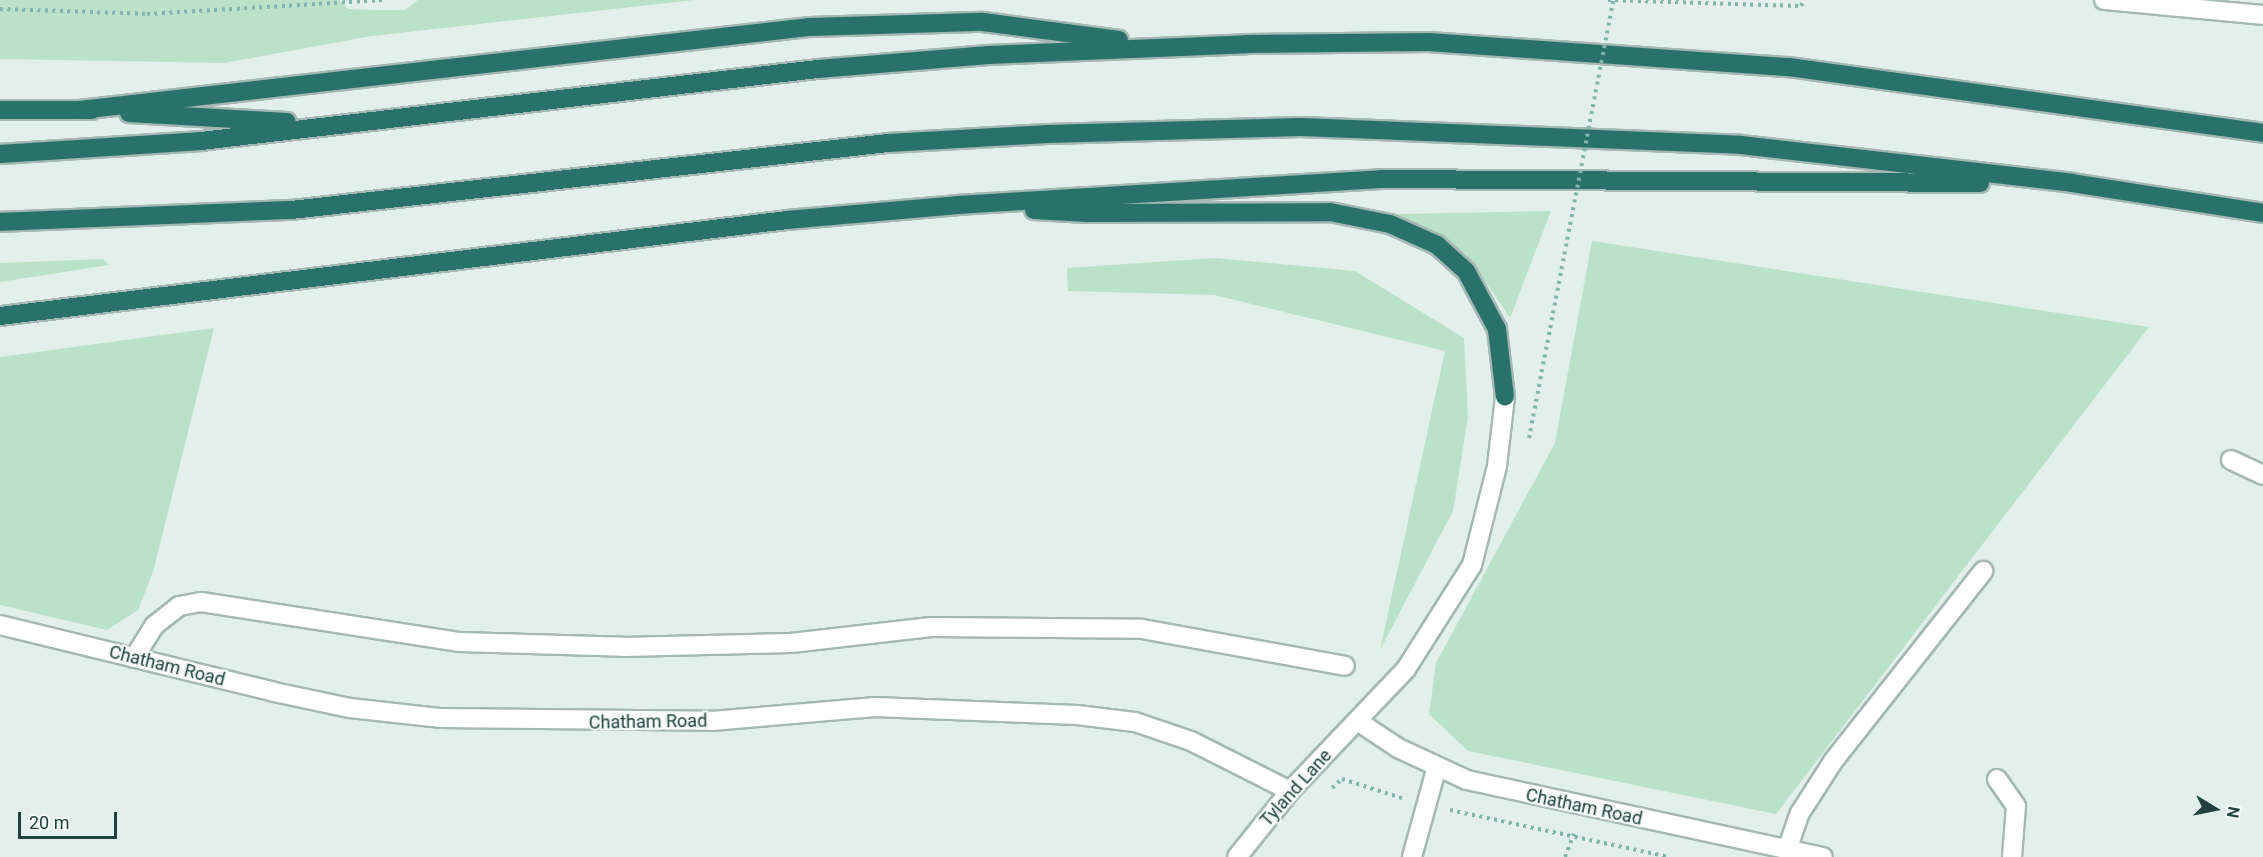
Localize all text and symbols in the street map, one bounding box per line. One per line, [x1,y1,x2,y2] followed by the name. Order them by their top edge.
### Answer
[107,641,227,691] street label: Chatham Road
[589,710,707,734] street label: Chatham Road
[1256,745,1336,831] street label: Tyland Lane
[2185,779,2245,839] north arrow
[1524,784,1644,830] street label: Chatham Road
[21,800,120,838] scale bar
[2223,805,2244,819] text: N
[29,812,69,833] text: 20 m

